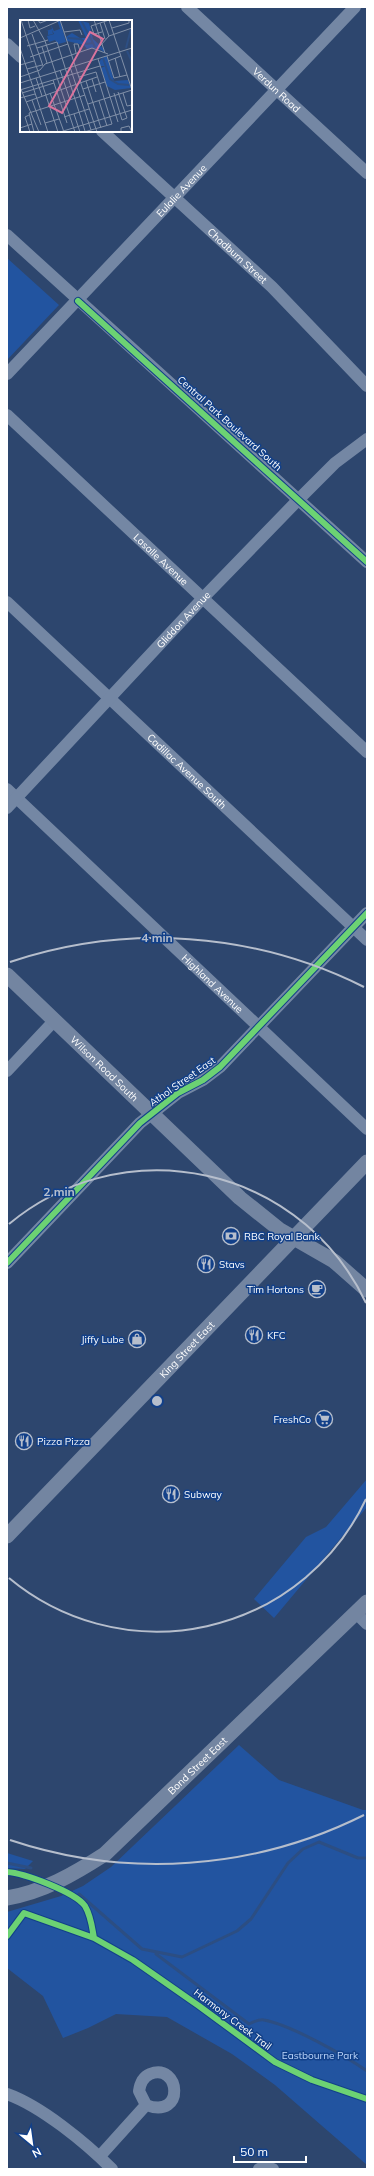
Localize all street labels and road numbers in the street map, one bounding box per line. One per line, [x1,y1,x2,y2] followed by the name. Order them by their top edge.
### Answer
[250,65,303,115] street label: Verdun Road
[153,162,209,220] street label: Eulalie Avenue
[205,225,270,287] street label: Chadburn Street
[175,373,285,474] street label: Central Park Boulevard South
[131,531,191,588] street label: Lasalle Avenue
[154,589,213,651] street label: Gliddon Avenue
[144,731,229,812] street label: Cadillac Avenue South
[179,952,246,1016] street label: Highland Avenue
[67,1033,141,1104] street label: Wilson Road South
[147,1053,218,1109] street label: Athol Street East
[157,1318,218,1381] street label: King Street East
[165,1734,230,1797] street label: Bond Street East
[191,1986,274,2053] street label: Harmony Creek Trail

